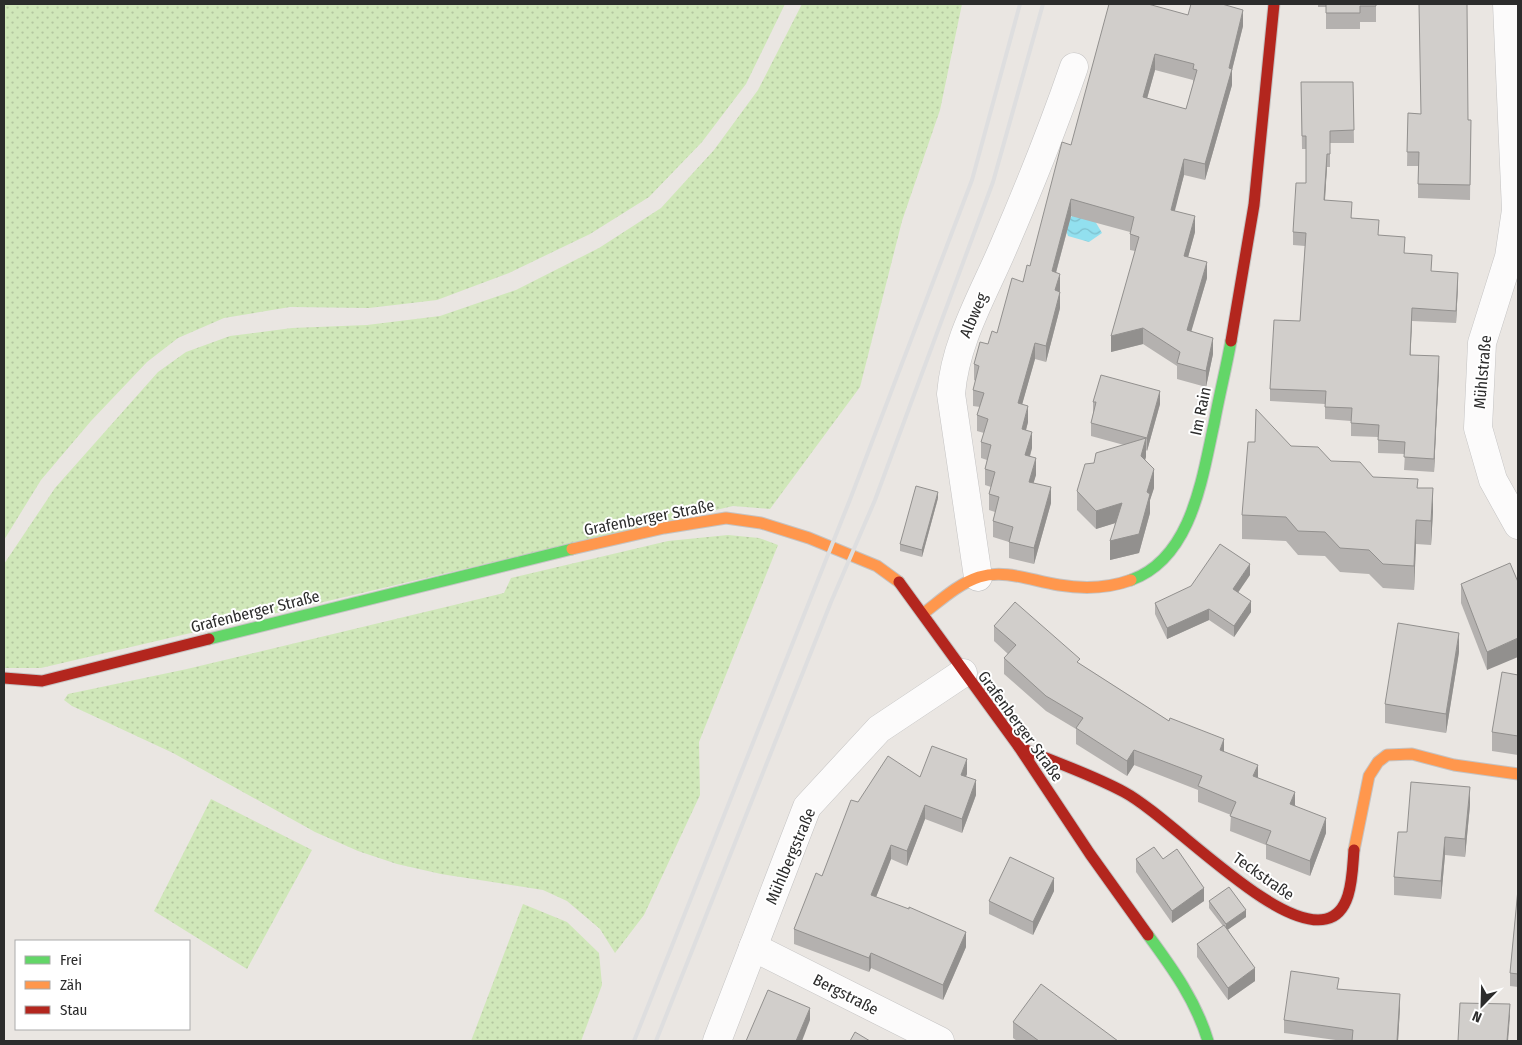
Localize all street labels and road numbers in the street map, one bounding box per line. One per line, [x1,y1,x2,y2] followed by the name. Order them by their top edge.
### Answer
[956,289,992,341] street label: Albweg
[1470,334,1495,410] street label: Mühlstraße
[1186,385,1215,437] street label: Im Rain
[582,496,716,539] street label: Grafenberger Straße
[189,586,322,637] street label: Grafenberger Straße
[974,667,1067,785] street label: Grafenberger Straße
[762,805,819,907] street label: Mühlbergstraße
[1230,849,1298,904] street label: Teckstraße
[810,970,882,1019] street label: Bergstraße

